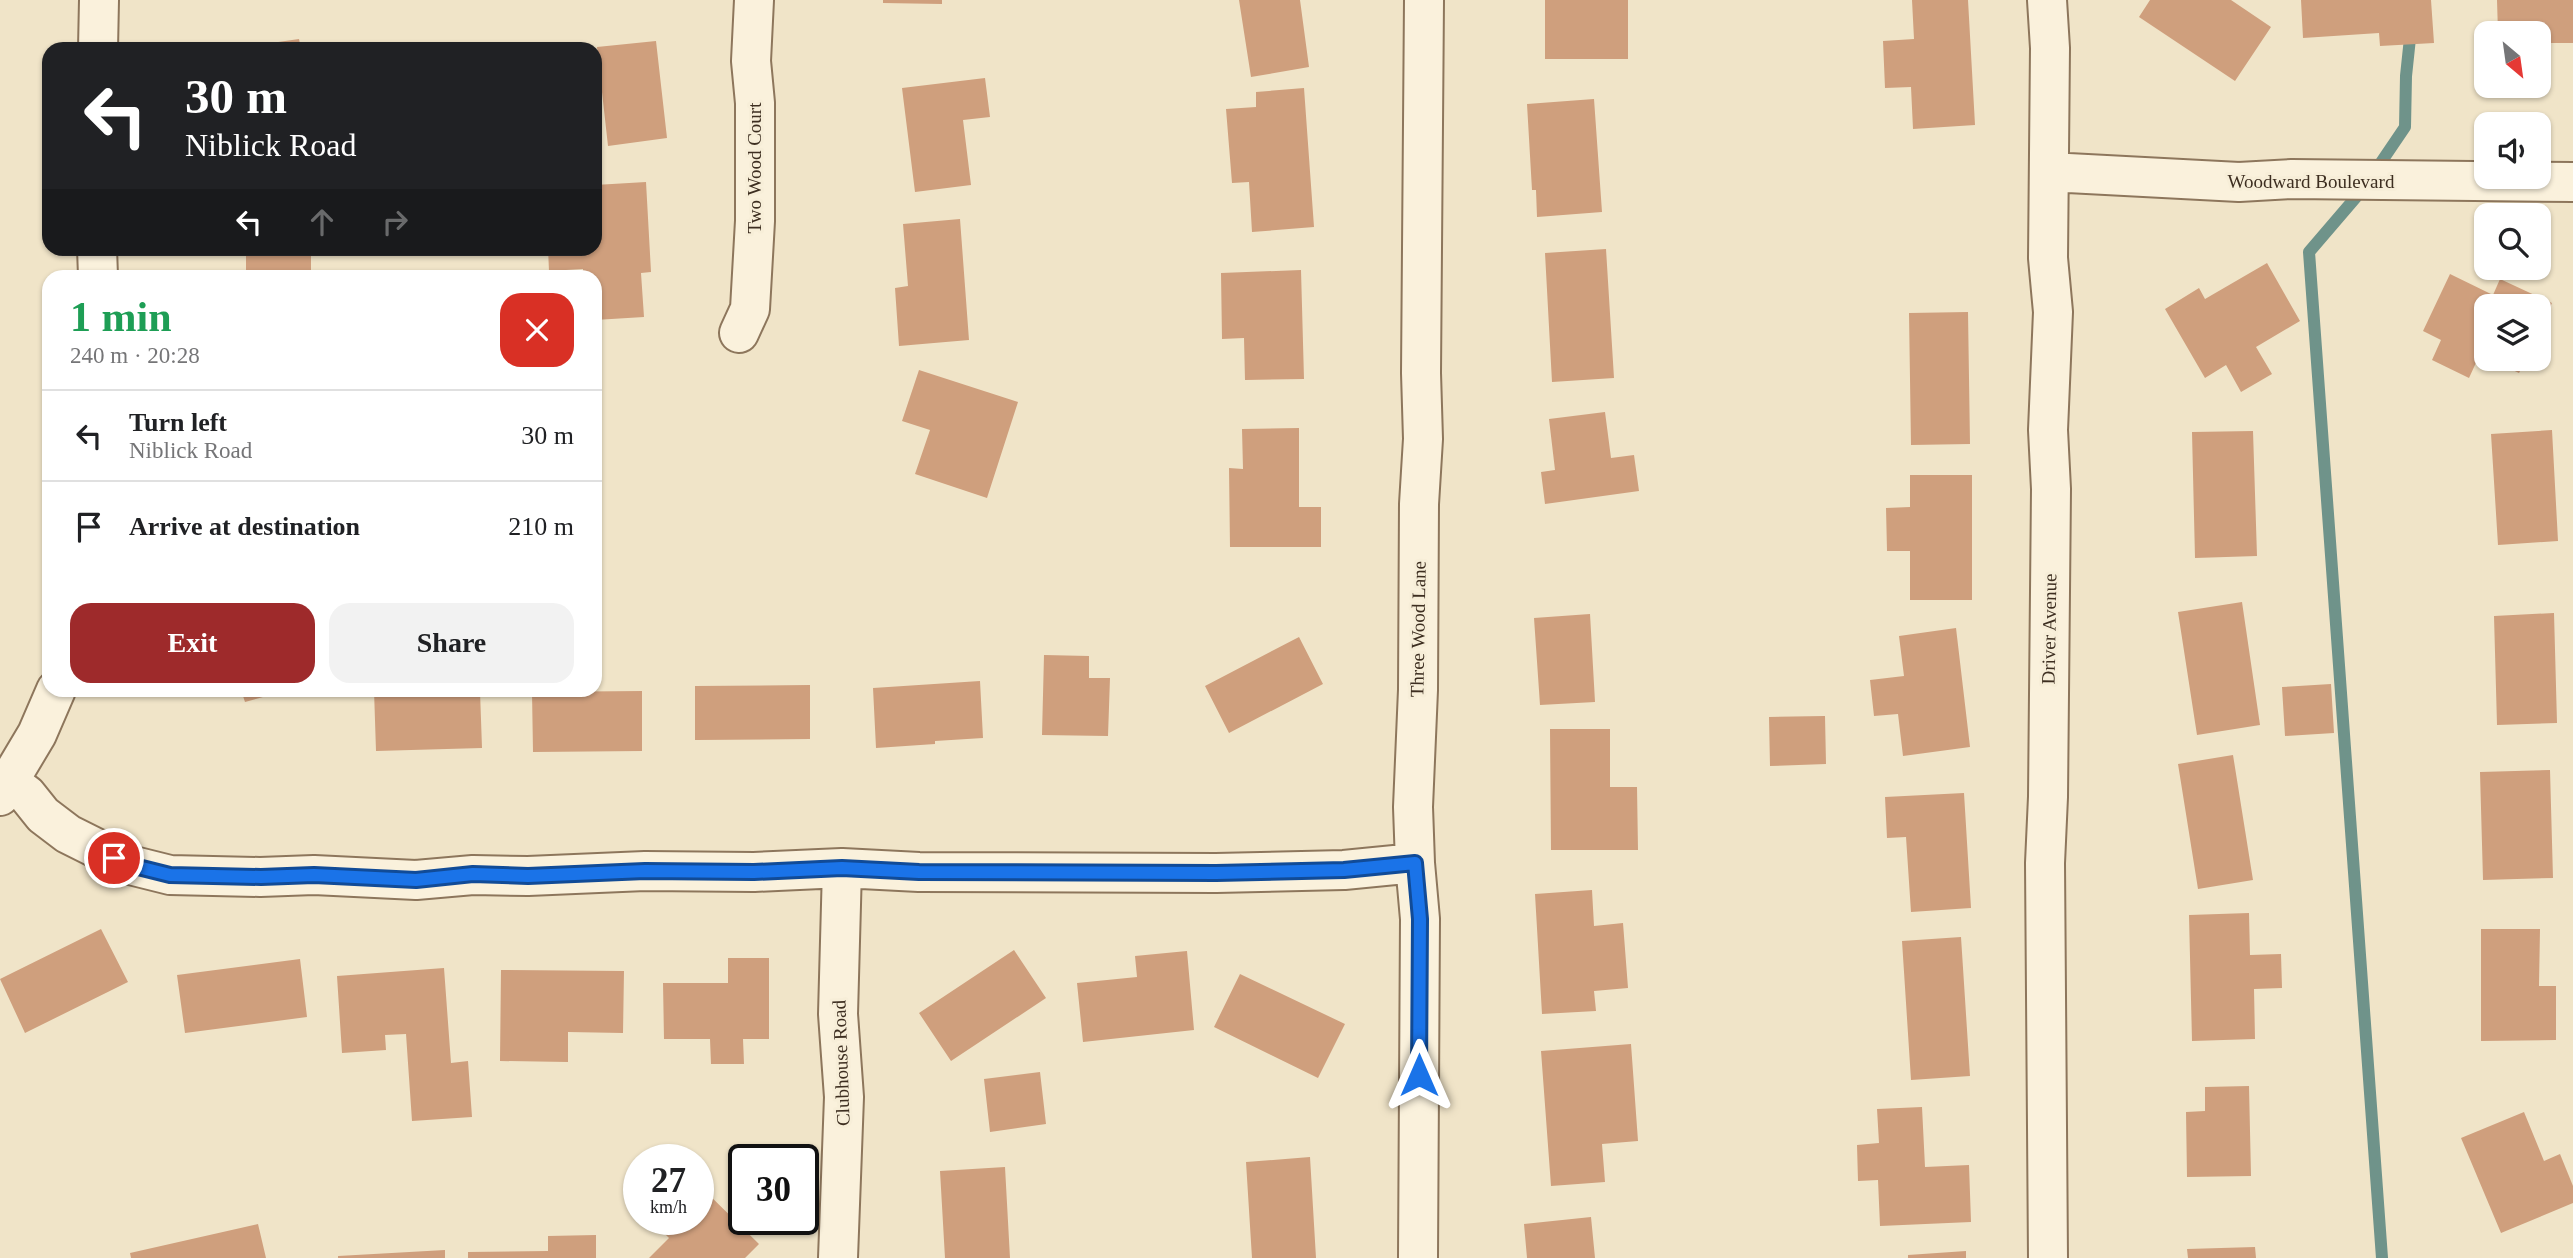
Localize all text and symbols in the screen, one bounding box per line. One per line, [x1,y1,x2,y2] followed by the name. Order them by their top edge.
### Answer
[2474,21,2552,98] north arrow
[2474,21,2551,371] map controls
[185,69,287,124] text: 30 m
[70,70,161,161] icon: left
[744,102,765,233] street label: Two Wood Court
[2474,112,2551,189] button: sound
[185,127,357,163] text: Niblick Road
[2228,171,2395,192] street label: Woodward Boulevard
[230,203,268,241] icon: left
[303,203,341,241] icon: ahead
[376,203,414,241] icon: right
[2474,203,2551,280] button: search
[500,293,574,367] button: close
[70,294,172,340] text: 1 min
[2474,294,2551,371] button: layers
[70,343,200,368] text: 240 m · 20:28
[129,408,227,437] text: Turn left
[70,417,108,455] icon: left
[521,421,574,450] text: 30 m
[129,438,252,463] text: Niblick Road
[70,508,108,546] icon: arrive
[129,512,360,541] text: Arrive at destination
[508,512,574,541] text: 210 m
[1406,561,1430,697] street label: Three Wood Lane
[2038,573,2060,685] street label: Driver Avenue
[70,603,315,683] button: Exit
[329,603,574,683] button: Share
[84,828,144,888] pin
[95,839,133,877] icon: arrive
[828,999,854,1126] street label: Clubhouse Road
[1382,1038,1456,1112] position arrow
[728,1144,819,1235] speed limit sign: 30
[651,1161,686,1200] text: 27
[650,1197,687,1217] text: km/h

